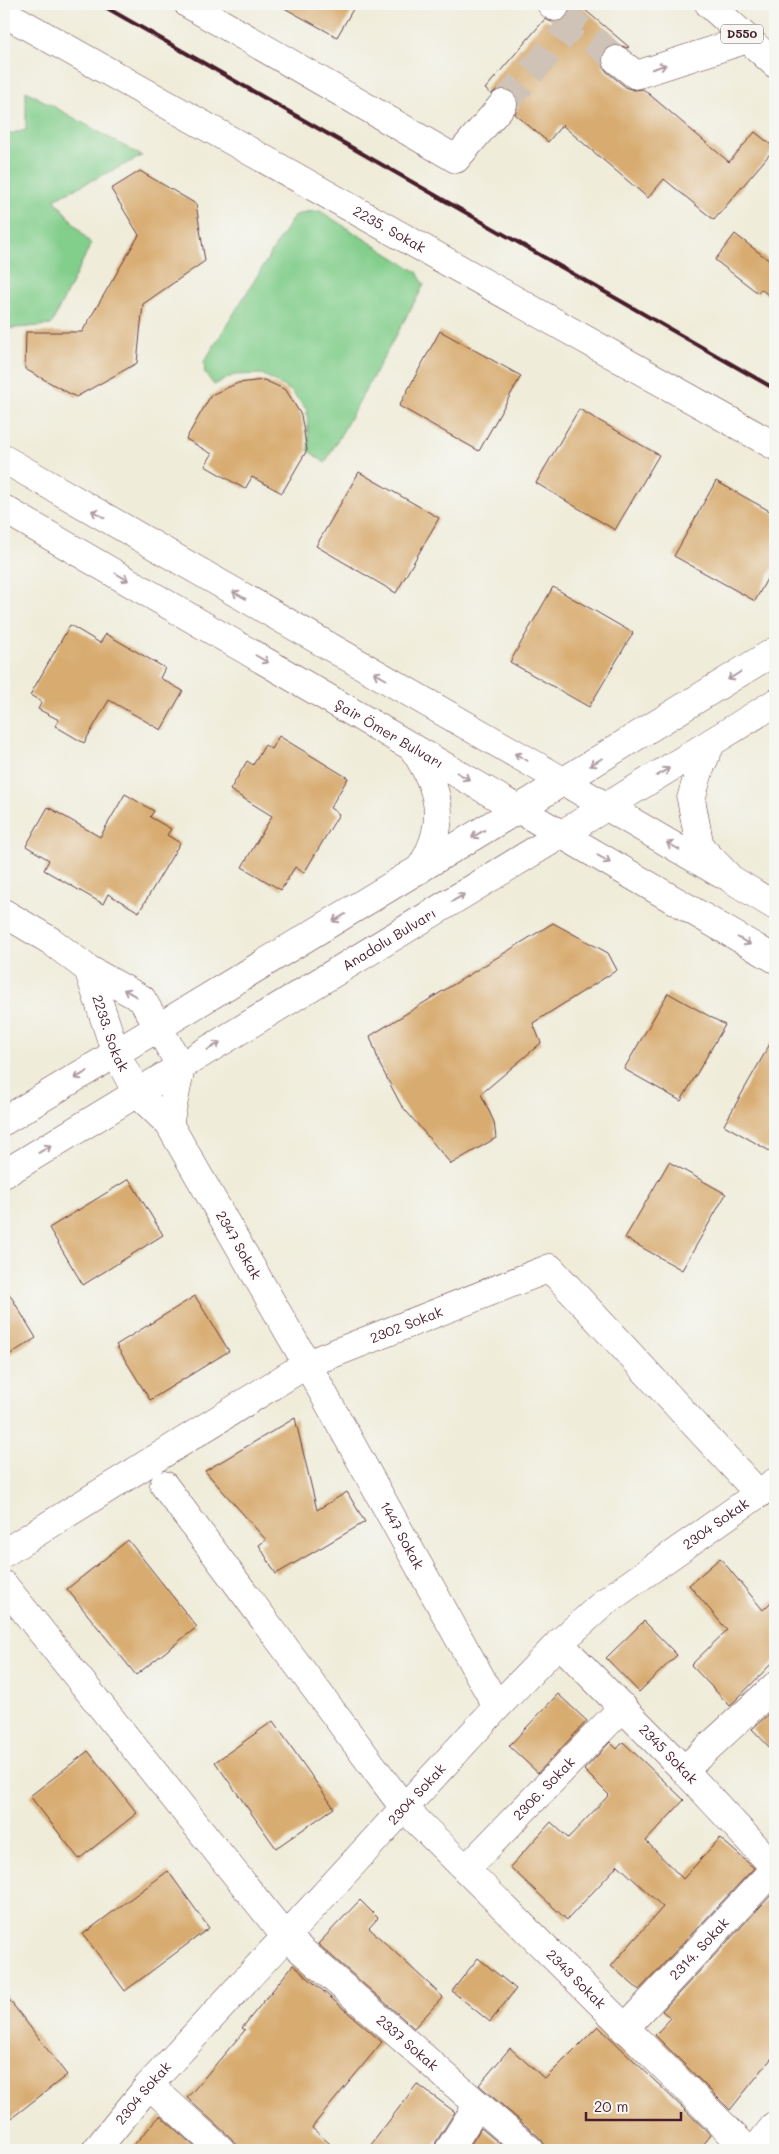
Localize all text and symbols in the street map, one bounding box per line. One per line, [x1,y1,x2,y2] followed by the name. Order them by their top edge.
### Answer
[721,24,763,44] road number: D550
[651,62,667,72] one-way arrow
[350,201,429,257] street label: 2235. Sokak
[92,508,106,518] one-way arrow
[114,573,128,583] one-way arrow
[233,589,247,599] one-way arrow
[255,654,270,664] one-way arrow
[373,671,388,680] one-way arrow
[727,671,741,682] one-way arrow
[332,694,447,772] street label: Şair Ömer Bulvarı
[514,752,528,762] one-way arrow
[589,757,603,767] one-way arrow
[656,767,670,777] one-way arrow
[456,771,470,781] one-way arrow
[471,829,485,839] one-way arrow
[667,841,681,851] one-way arrow
[596,855,611,864] one-way arrow
[450,893,464,903] one-way arrow
[338,903,439,975] street label: Anadolu Bulvarı
[333,914,347,924] one-way arrow
[737,936,751,946] one-way arrow
[123,987,137,997] one-way arrow
[88,992,134,1075] street label: 2233. Sokak
[207,1041,221,1051] one-way arrow
[74,1071,88,1081] one-way arrow
[38,1143,52,1153] one-way arrow
[212,1207,266,1283] street label: 2347 Sokak
[367,1301,445,1347] street label: 2302 Sokak
[678,1493,753,1553] street label: 2304 Sokak
[376,1498,429,1572] street label: 1447 Sokak
[635,1720,702,1788] street label: 2345 Sokak
[508,1752,579,1824] street label: 2306. Sokak
[383,1759,449,1829] street label: 2304 Sokak
[665,1913,733,1984] street label: 2314. Sokak
[542,1945,610,2012] street label: 2343 Sokak
[373,2010,443,2075] street label: 2337 Sokak
[111,2057,175,2128] street label: 2304 Sokak
[586,2089,682,2121] scale bar
[594,2096,628,2116] text: 20 m

